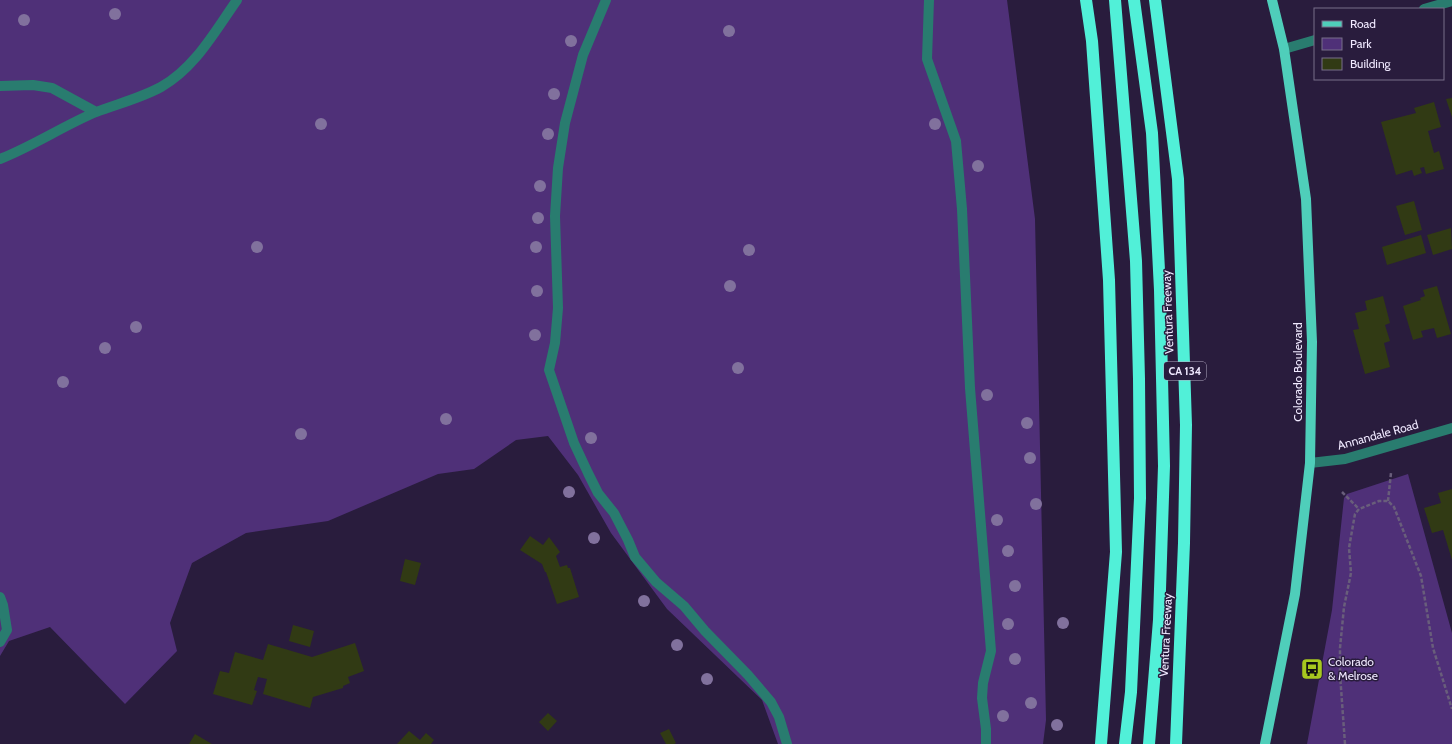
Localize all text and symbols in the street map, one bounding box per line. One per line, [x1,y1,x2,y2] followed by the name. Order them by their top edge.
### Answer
[1314,8,1444,80] legend
[1350,16,1376,31] text: Road
[1350,36,1372,51] text: Park
[1350,56,1392,71] text: Building
[1159,270,1176,354] street label: Ventura Freeway
[1290,322,1305,422] street label: Colorado Boulevard
[1164,362,1206,380] road number: CA 134
[1336,416,1420,453] street label: Annandale Road
[1156,593,1175,677] street label: Ventura Freeway
[1328,654,1378,683] place label: Colorado & Melrose
[1299,656,1325,682] bus stop icon: Colorado & Melrose

